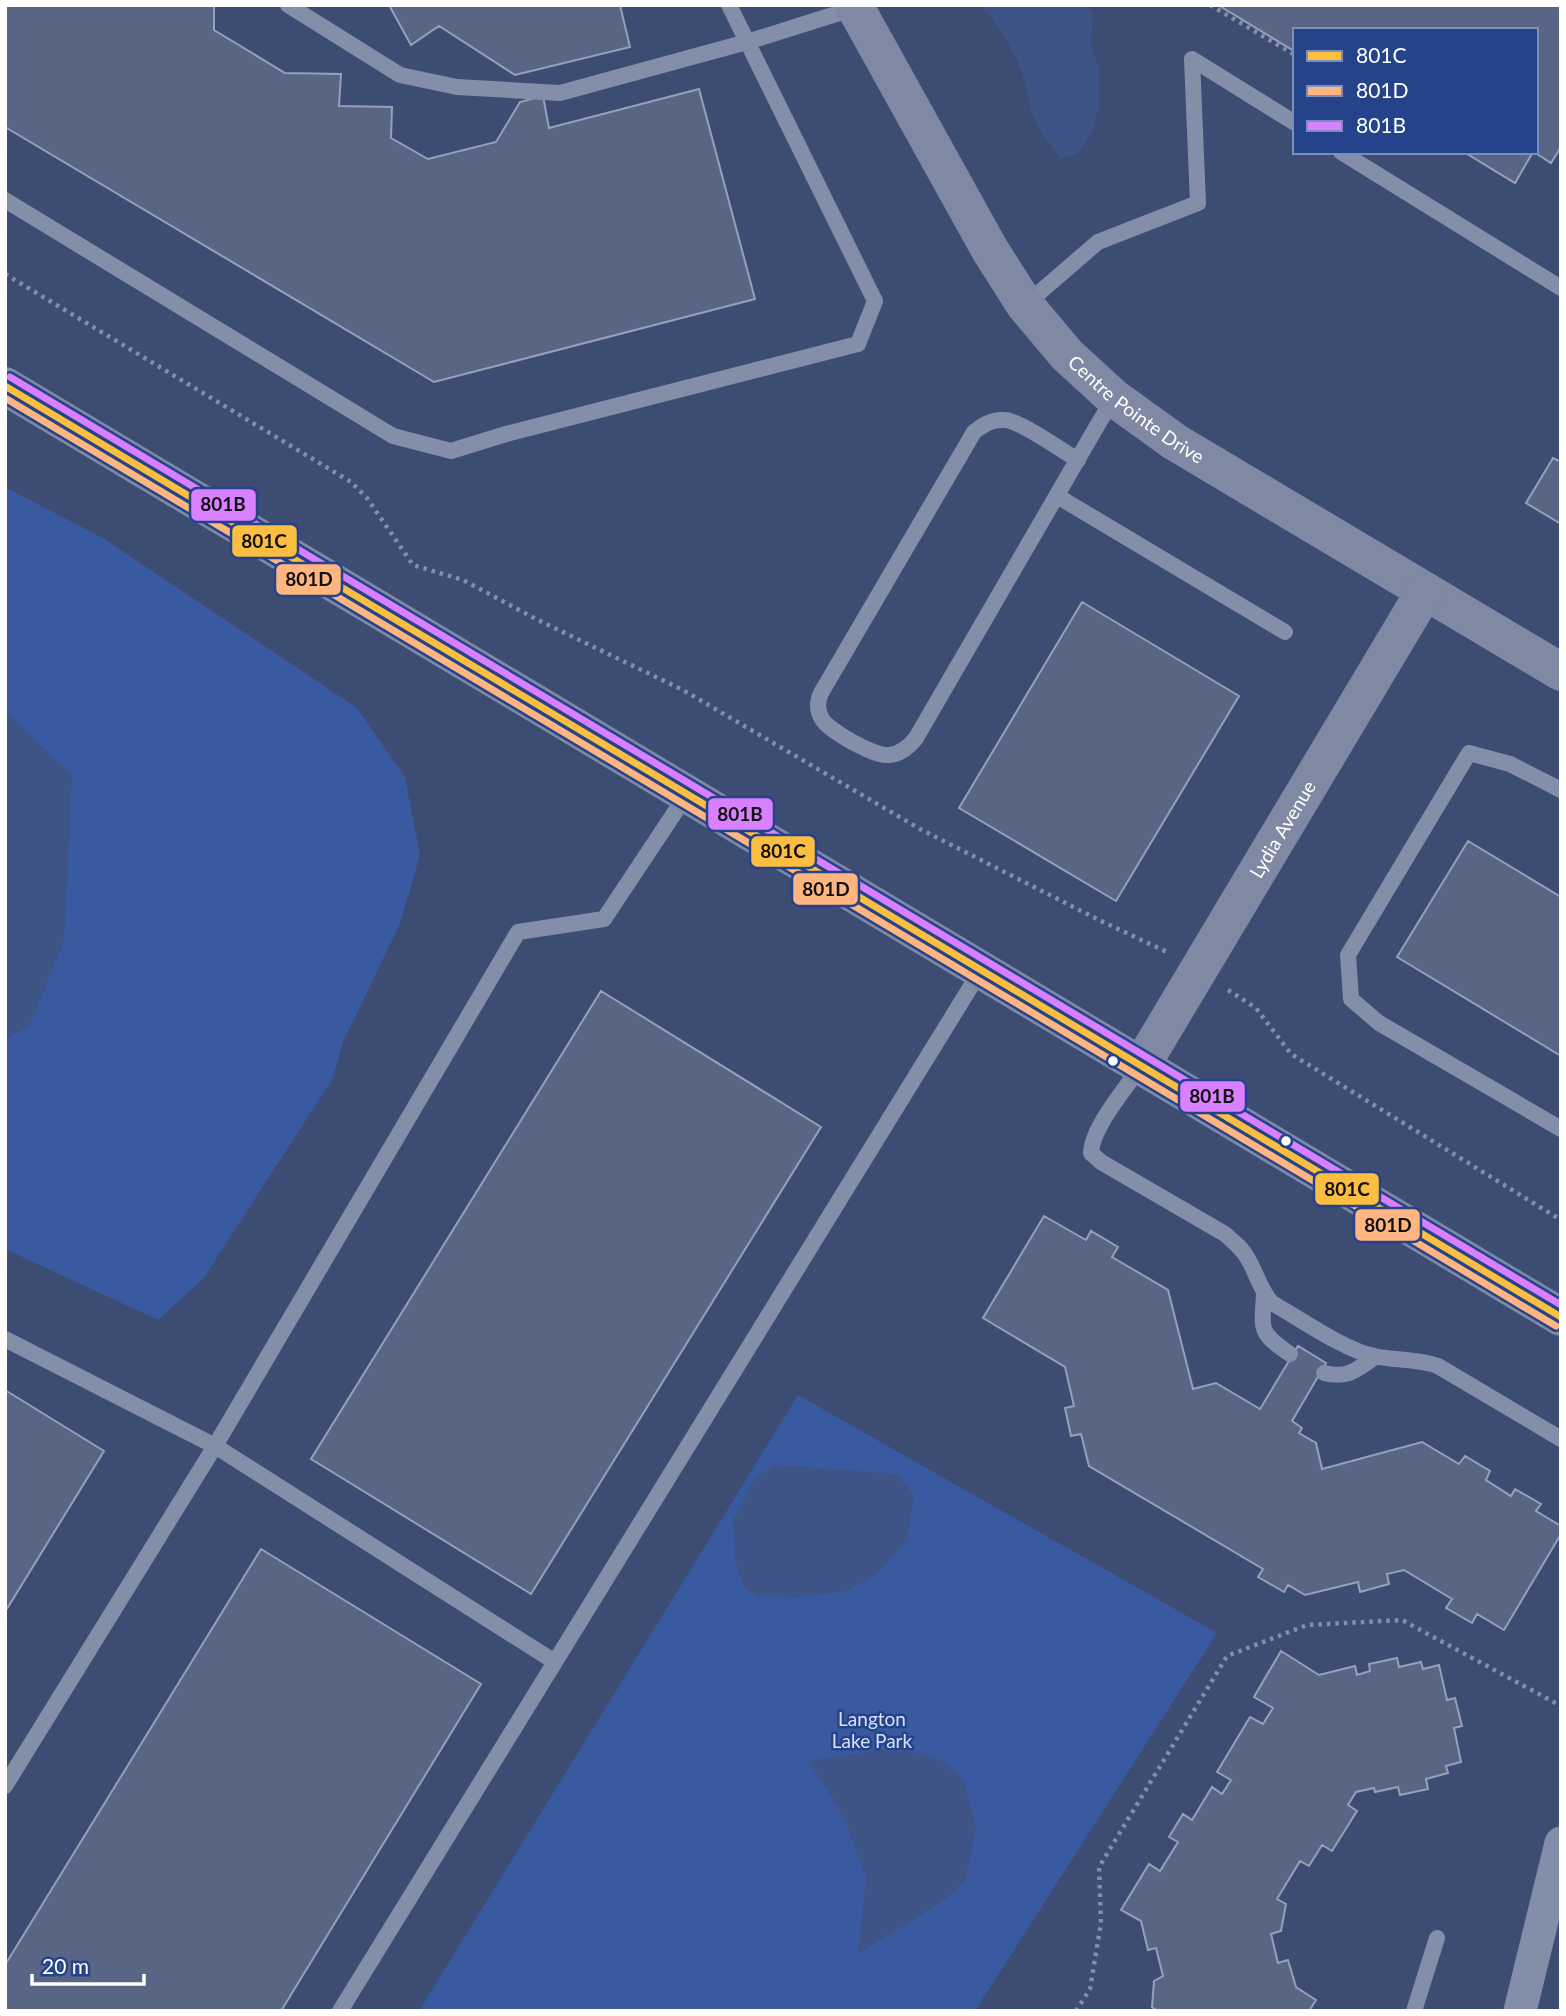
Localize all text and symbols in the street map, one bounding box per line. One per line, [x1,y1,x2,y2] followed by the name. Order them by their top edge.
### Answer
[1293,28,1538,154] legend
[1356,42,1407,67] text: 801C
[1356,77,1409,102] text: 801D
[1356,112,1406,137] text: 801B
[1064,350,1209,468] street label: Centre Pointe Drive
[190,488,257,522] line badge: 801B
[200,492,246,515] text: 801B
[231,524,298,558] line badge: 801C
[241,529,287,552] text: 801C
[275,563,342,596] line badge: 801D
[285,567,333,590] text: 801D
[1244,776,1320,882] street label: Lydia Avenue
[707,797,774,831] line badge: 801B
[717,802,763,825] text: 801B
[750,835,816,868] line badge: 801C
[760,839,806,862] text: 801C
[792,872,859,906] line badge: 801D
[802,877,850,900] text: 801D
[1106,1054,1120,1068] unlabelled marker
[1179,1080,1246,1113] line badge: 801B
[1189,1084,1235,1107] text: 801B
[1279,1134,1293,1148] unlabelled marker
[1314,1172,1380,1206] line badge: 801C
[1324,1177,1370,1200] text: 801C
[1354,1208,1421,1242] line badge: 801D
[1364,1213,1412,1236] text: 801D
[832,1707,913,1752] park label: Langton Lake Park
[32,1942,144,1986] scale bar
[42,1953,89,1978] text: 20 m

